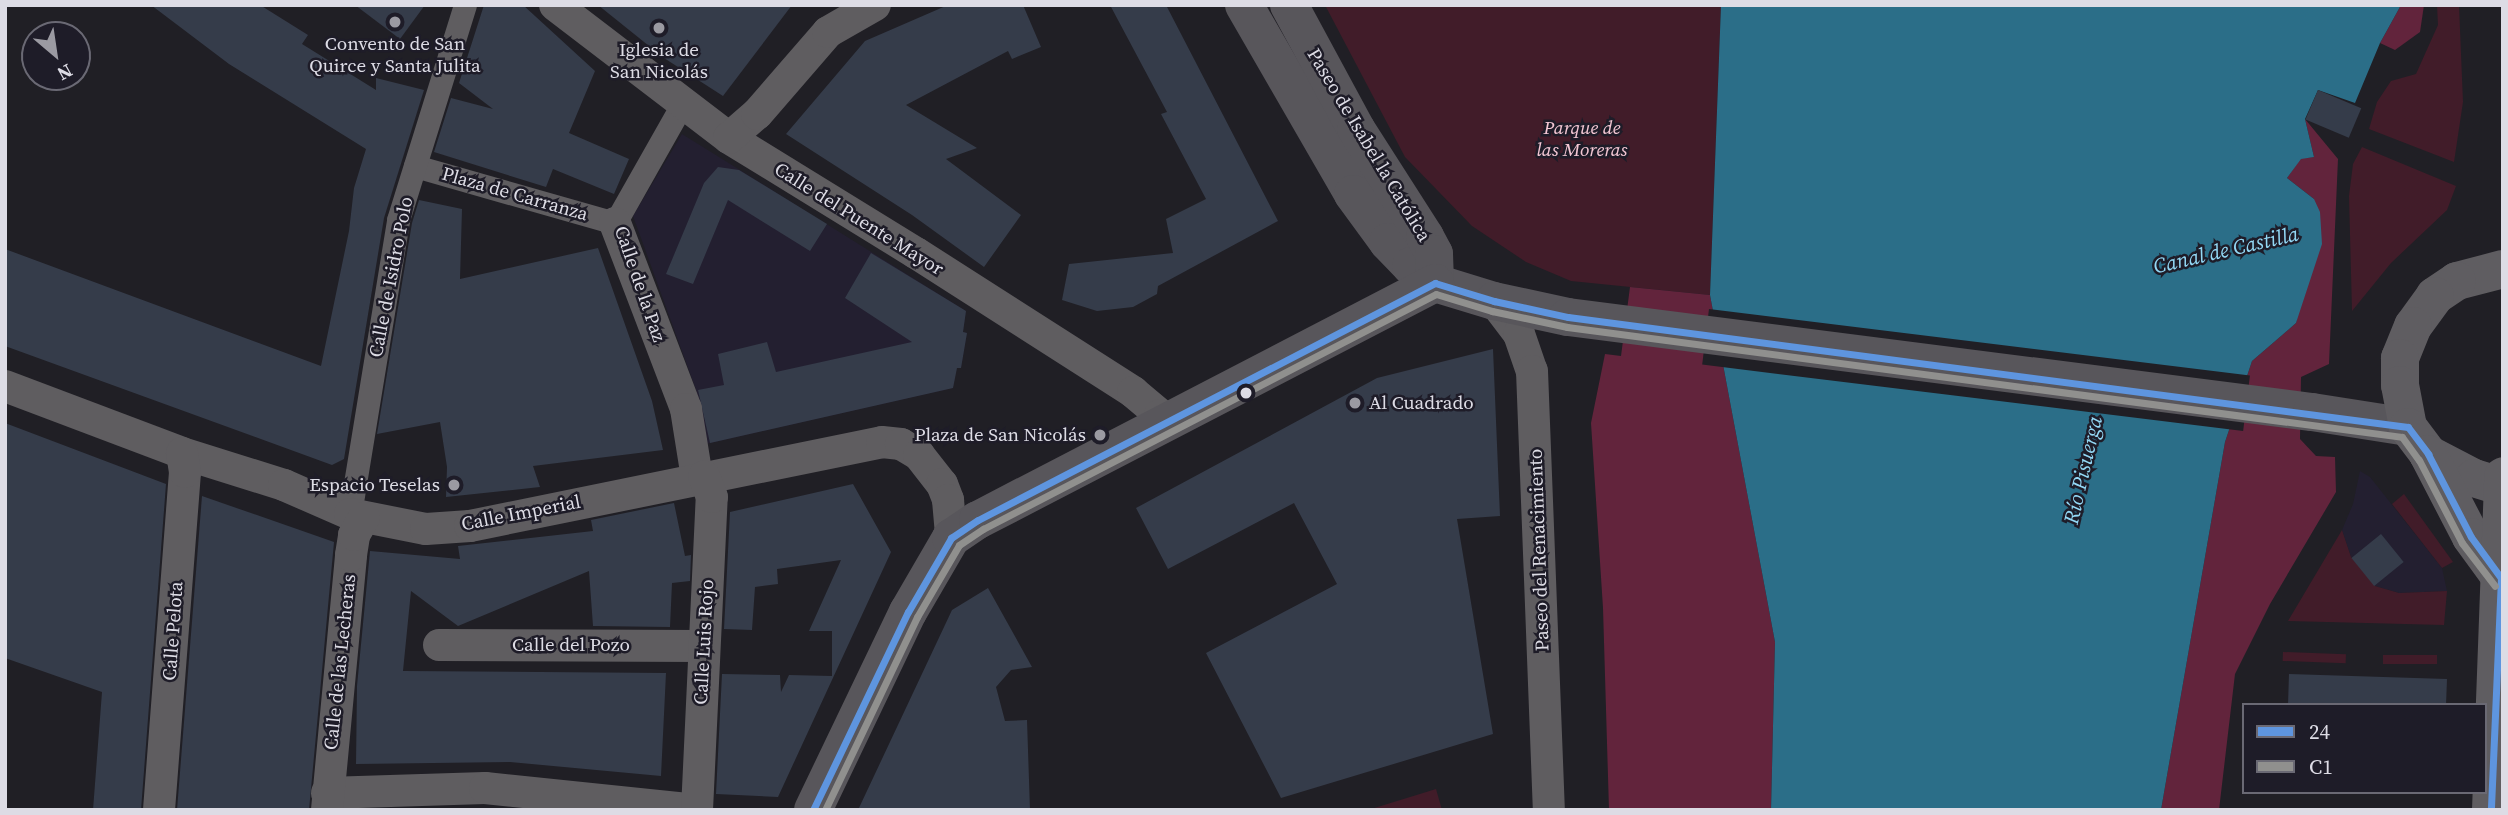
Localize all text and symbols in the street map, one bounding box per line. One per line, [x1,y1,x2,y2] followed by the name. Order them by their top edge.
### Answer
[387,14,403,30] marker: Convento de San Quirce y Santa Julita
[651,20,667,36] marker: Iglesia de San Nicolás
[21,21,91,91] north arrow
[309,33,481,77] place label: Convento de San Quirce y Santa Julita
[610,39,708,83] place label: Iglesia de San Nicolás
[1302,44,1436,246] street label: Paseo de Isabel la Católica
[53,58,78,87] text: N
[1537,117,1627,161] park label: Parque de las Moreras
[770,158,948,280] street label: Calle del Puente Mayor
[439,162,591,226] street label: Plaza de Carranza
[364,195,418,359] street label: Calle de Isidro Polo
[2151,221,2301,279] water label: Canal de Castilla
[610,223,670,345] street label: Calle de la Paz
[1239,386,1253,400] unlabelled marker
[1369,392,1474,414] place label: Al Cuadrado
[1347,395,1363,411] marker: Al Cuadrado
[2058,414,2108,526] water label: Río Pisuerga
[914,424,1086,446] place label: Plaza de San Nicolás
[1092,427,1108,443] marker: Plaza de San Nicolás
[1524,448,1554,652] street label: Paseo del Renacimiento
[309,474,440,496] place label: Espacio Teselas
[446,477,462,493] marker: Espacio Teselas
[460,490,582,536] street label: Calle Imperial
[319,573,361,751] street label: Calle de las Lecheras
[689,579,719,705] street label: Calle Luis Rojo
[158,581,188,681] street label: Calle Pelota
[512,634,630,656] street label: Calle del Pozo
[2242,703,2487,794] legend
[2309,717,2330,746] text: 24
[2309,752,2333,781] text: C1

